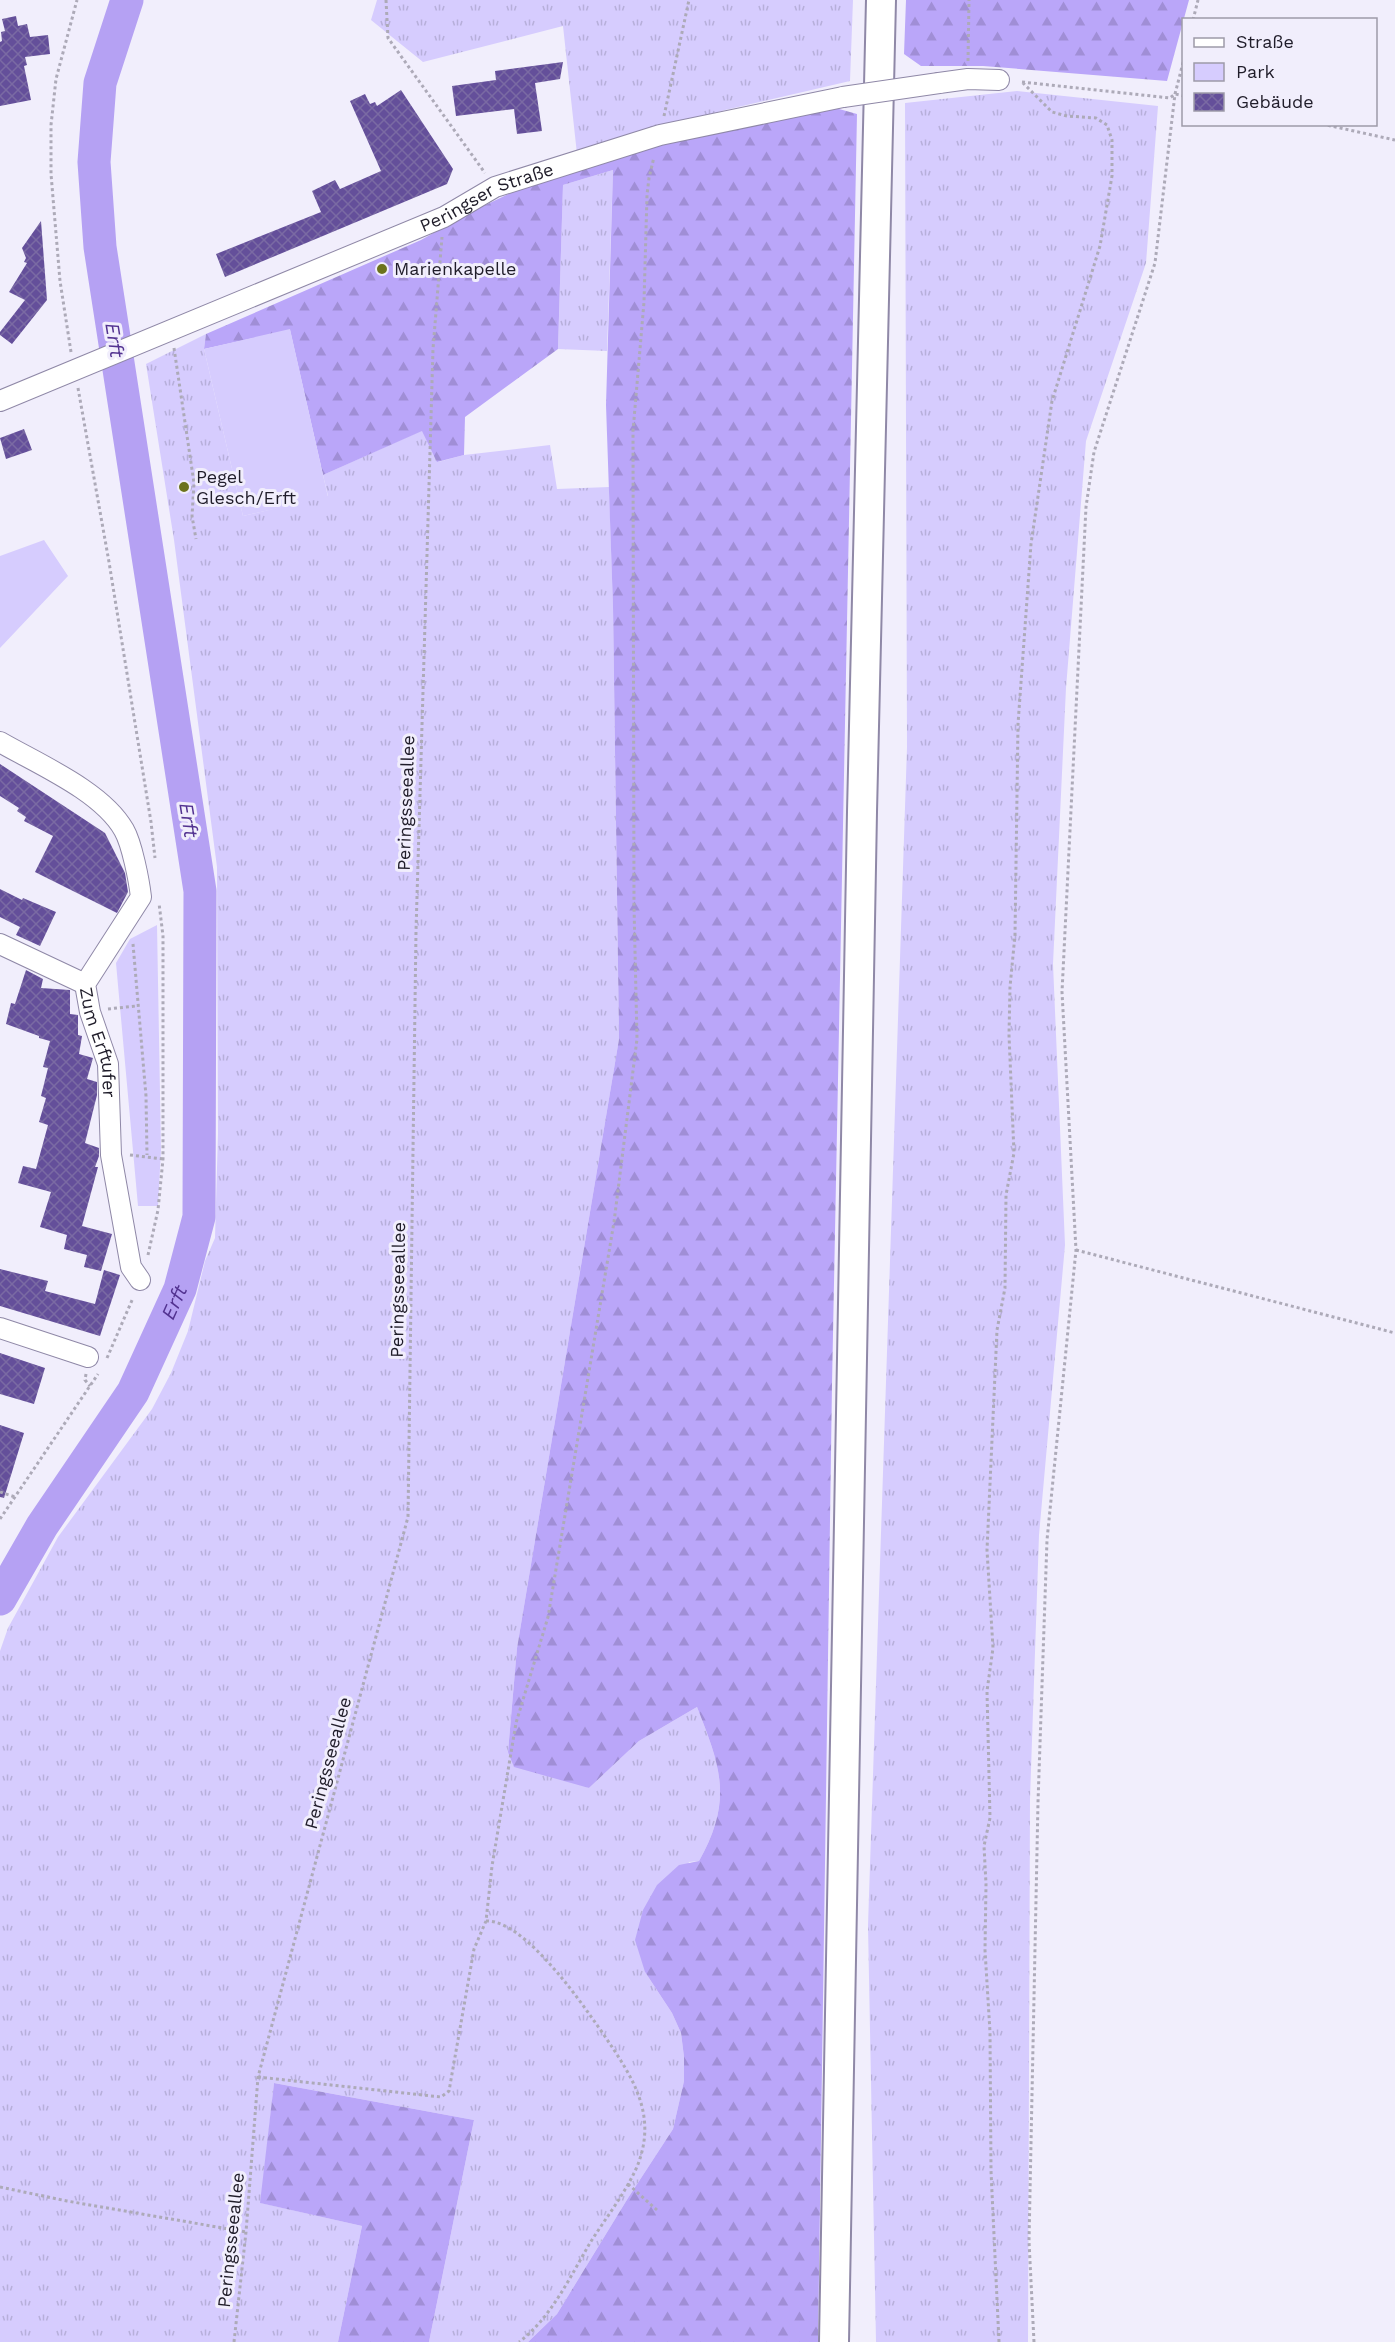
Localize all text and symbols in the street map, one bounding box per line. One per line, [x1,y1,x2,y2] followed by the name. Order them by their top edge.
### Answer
[1182,18,1377,126] legend
[1236,31,1294,52] text: Straße
[1236,61,1275,82] text: Park
[1236,91,1314,112] text: Gebäude
[417,158,556,236] street label: Peringser Straße
[394,258,516,279] place label: Marienkapelle
[375,262,389,276] marker: Marienkapelle
[100,321,130,360] water label: Erft
[196,466,297,508] place label: Pegel Glesch/Erft
[177,480,191,494] marker: Pegel Glesch/Erft
[393,735,418,871] street label: Peringsseeallee
[174,801,204,840] water label: Erft
[76,986,120,1098] street label: Zum Erftufer
[386,1222,409,1358] street label: Peringsseeallee
[156,1280,193,1323] water label: Erft
[300,1695,355,1831] street label: Peringsseeallee
[213,2171,248,2309] street label: Peringsseeallee

